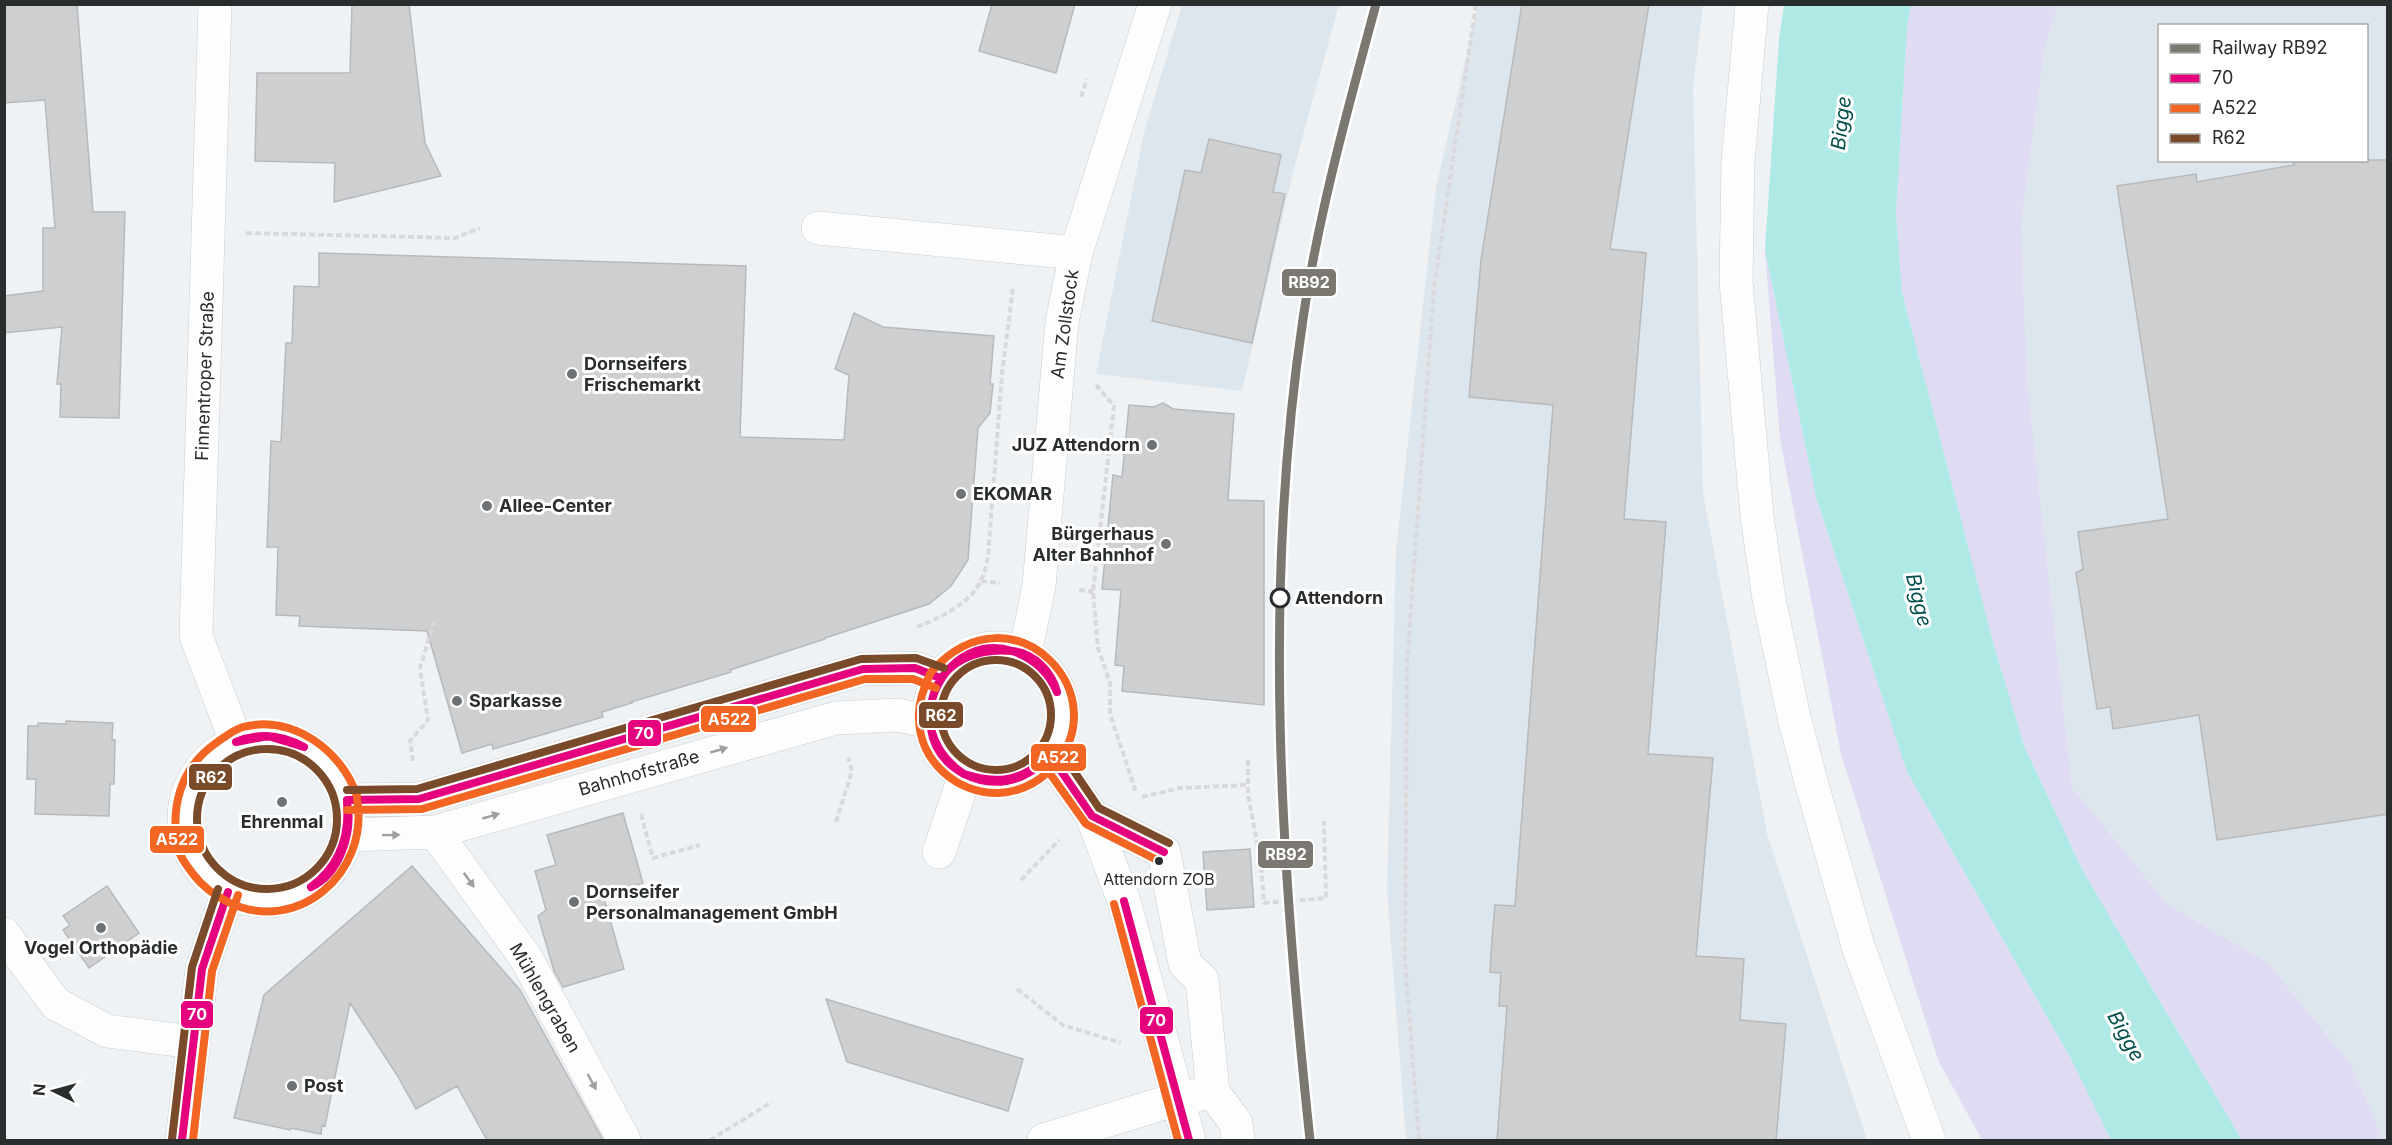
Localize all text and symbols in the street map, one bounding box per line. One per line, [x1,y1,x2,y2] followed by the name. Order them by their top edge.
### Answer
[2158,24,2368,162] legend
[2212,37,2328,58] text: Railway RB92
[2212,67,2233,88] text: 70
[1826,95,1856,151] water label: Bigge
[2212,97,2257,118] text: A522
[2212,127,2246,148] text: R62
[1046,268,1083,380] street label: Am Zollstock
[1281,268,1337,297] line badge: RB92
[1288,272,1330,292] text: RB92
[191,291,218,461] street label: Finnentroper Straße
[584,353,701,395] place label: Dornseifers Frischemarkt
[565,367,579,381] marker: Dornseifers Frischemarkt
[1012,434,1140,455] place label: JUZ Attendorn
[1145,438,1159,452] marker: JUZ Attendorn
[973,483,1052,504] place label: EKOMAR
[954,487,968,501] marker: EKOMAR
[499,495,612,516] place label: Allee-Center
[480,499,494,513] marker: Allee-Center
[1033,523,1154,565] place label: Bürgerhaus Alter Bahnhof
[1159,537,1173,551] marker: Bürgerhaus Alter Bahnhof
[1901,571,1937,629] water label: Bigge
[1295,587,1383,608] place label: Attendorn
[1270,588,1290,608] marker: Attendorn
[469,690,562,711] place label: Sparkasse
[450,694,464,708] marker: Sparkasse
[918,701,964,729] line badge: R62
[700,705,757,733] line badge: A522
[926,705,956,725] text: R62
[708,709,750,729] text: A522
[627,719,662,747] line badge: 70
[634,723,654,743] text: 70
[1030,743,1087,772] line badge: A522
[576,745,702,800] street label: Bahnhofstraße
[710,745,728,754] one-way arrow
[1037,747,1079,767] text: A522
[188,763,233,791] line badge: R62
[196,767,226,787] text: R62
[275,795,289,809] marker: Ehrenmal
[241,811,323,832] place label: Ehrenmal
[482,811,500,820] one-way arrow
[149,825,205,854] line badge: A522
[156,829,198,849] text: A522
[382,830,401,840] one-way arrow
[1257,840,1314,869] line badge: RB92
[1265,844,1307,864] text: RB92
[1153,855,1165,867] marker: Attendorn ZOB
[1103,869,1215,889] place label: Attendorn ZOB
[463,871,475,887] one-way arrow
[586,881,838,923] place label: Dornseifer Personalmanagement GmbH
[567,895,581,909] marker: Dornseifer Personalmanagement GmbH
[94,921,108,935] marker: Vogel Orthopädie
[24,937,178,958] place label: Vogel Orthopädie
[506,939,585,1056] street label: Mühlengraben
[180,1000,214,1029] line badge: 70
[187,1004,207,1024] text: 70
[1139,1006,1174,1035] line badge: 70
[2102,1007,2150,1065] water label: Bigge
[1146,1010,1166,1030] text: 70
[24,1061,84,1121] north arrow
[587,1073,597,1090] one-way arrow
[304,1075,344,1096] place label: Post
[285,1079,299,1093] marker: Post
[29,1083,50,1097] text: N

